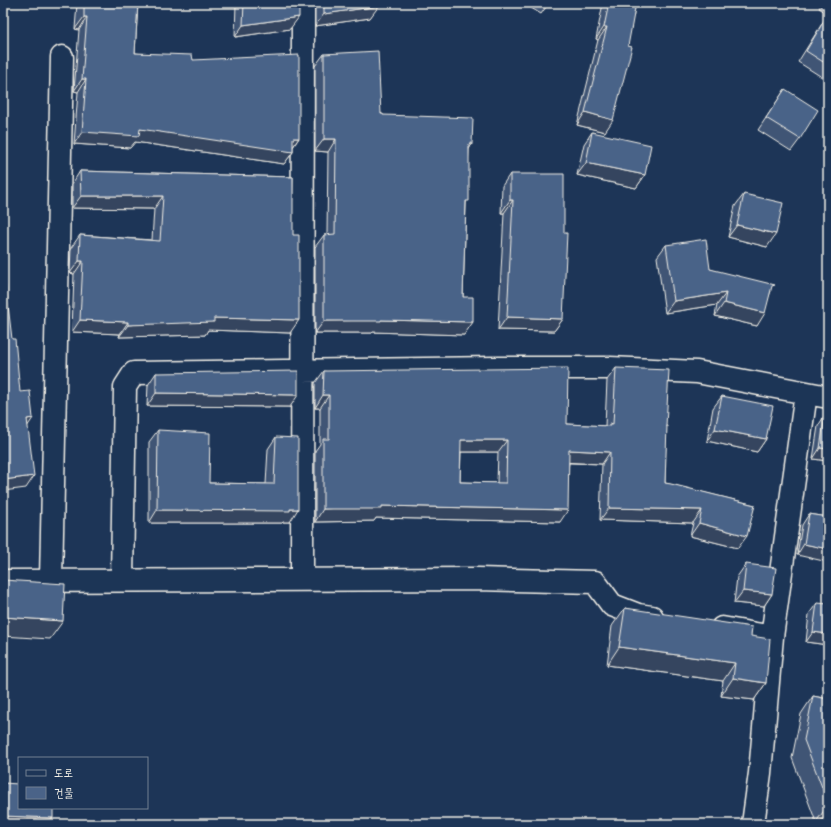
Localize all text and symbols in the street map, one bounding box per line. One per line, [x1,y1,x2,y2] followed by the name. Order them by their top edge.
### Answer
[18,757,148,809] legend
[54,765,73,780] text: 도로
[54,785,74,800] text: 건물

